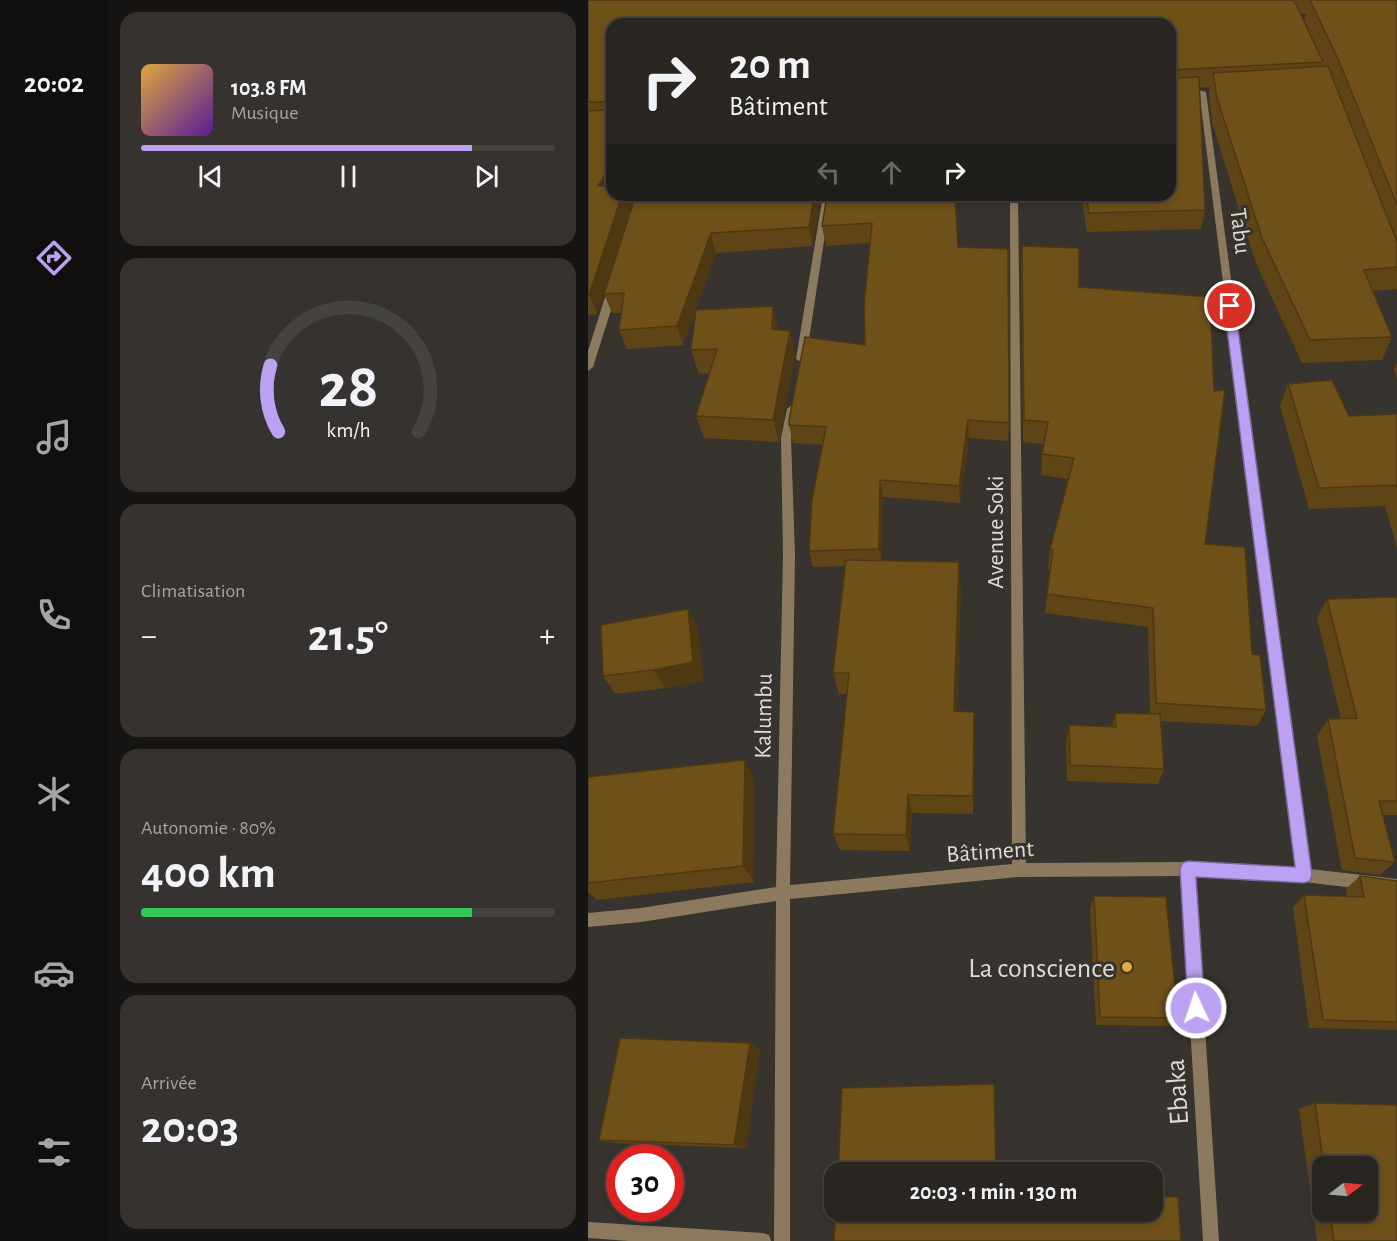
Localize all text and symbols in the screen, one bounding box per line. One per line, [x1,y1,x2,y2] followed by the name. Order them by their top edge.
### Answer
[630,42,708,120] icon: right
[729,44,811,86] text: 20 m
[24,70,84,97] text: 20:02
[231,77,306,99] text: 103.8 FM
[729,93,828,120] text: Bâtiment
[231,103,298,123] text: Musique
[812,156,845,189] icon: left
[875,156,908,189] icon: ahead
[938,156,971,189] icon: right
[194,160,227,193] icon: previous
[332,160,365,193] icon: pause
[470,160,503,193] icon: next
[1225,207,1255,255] street label: Tabu
[33,237,75,279] icon: directions
[1204,280,1255,331] pin
[1213,289,1246,322] icon: arrive
[318,356,378,418] text: 28
[33,416,75,458] icon: music
[326,420,370,441] text: km/h
[984,475,1008,589] street label: Avenue Soki
[141,581,245,601] text: Climatisation
[33,594,75,636] icon: phone
[308,614,388,659] text: 21.5°
[141,620,157,653] text: −
[539,620,555,653] text: +
[751,673,777,759] street label: Kalumbu
[33,773,75,815] icon: climate
[141,818,276,838] text: Autonomie · 80%
[945,837,1035,867] street label: Bâtiment
[141,851,276,896] text: 400 km
[33,952,75,994] icon: car
[968,955,1115,983] place label: La conscience
[1120,960,1134,974] marker: La conscience
[1164,976,1228,1040] position arrow
[1162,1058,1194,1126] street label: Ebaka
[141,1073,197,1093] text: Arrivée
[141,1106,239,1151] text: 20:03
[33,1131,75,1173] icon: filters
[606,1144,684,1222] speed limit sign: 30
[1312,1156,1378,1222] north arrow
[1312,1156,1378,1222] map controls
[910,1181,1077,1203] text: 20:03 · 1 min · 130 m

